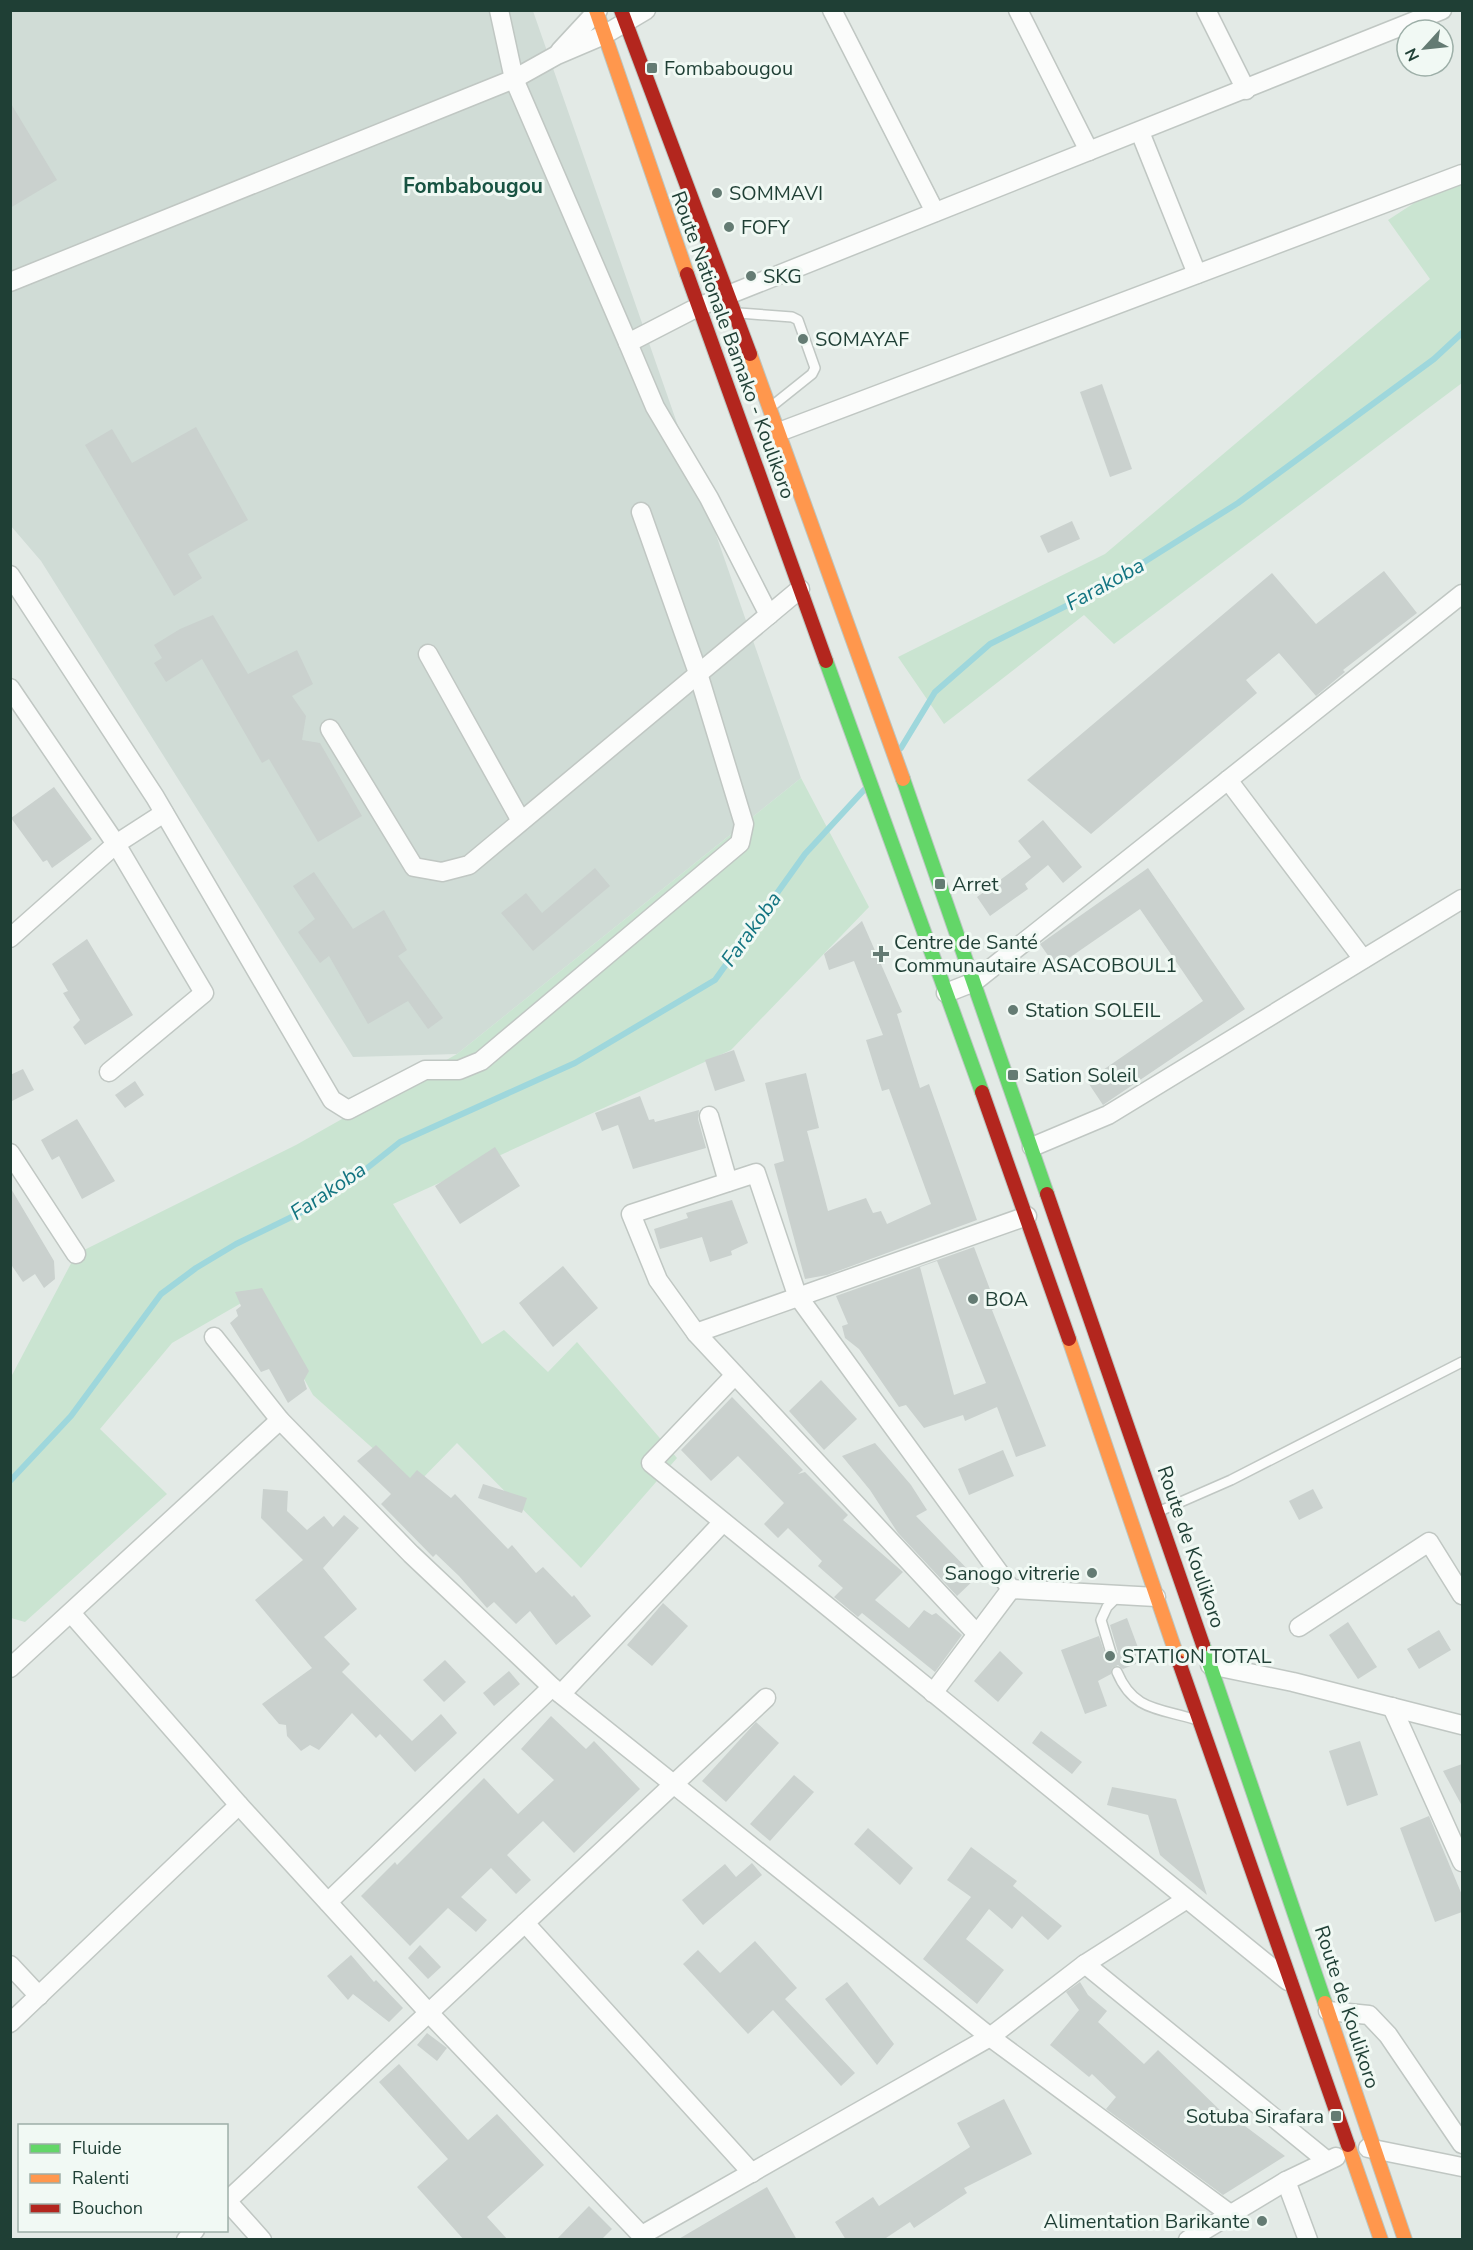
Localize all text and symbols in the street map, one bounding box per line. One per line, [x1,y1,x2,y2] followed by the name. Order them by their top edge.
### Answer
[1395,18,1455,78] north arrow
[1400,44,1425,65] text: N
[664,55,793,82] place label: Fombabougou
[645,61,659,75] marker: Fombabougou
[403,172,543,200] district label: Fombabougou
[729,180,823,207] place label: SOMMAVI
[710,186,724,200] marker: SOMMAVI
[665,187,801,503] street label: Route Nationale Bamako - Koulikoro
[741,214,791,241] place label: FOFY
[722,220,736,234] marker: FOFY
[763,263,802,290] place label: SKG
[744,269,758,283] marker: SKG
[815,326,909,353] place label: SOMAYAF
[796,332,810,346] marker: SOMAYAF
[1061,551,1149,617] water label: Farakoba
[952,871,999,898] place label: Arret
[933,877,947,891] marker: Arret
[714,886,788,972] water label: Farakoba
[894,929,1177,979] place label: Centre de Santé Communautaire ASACOBOUL1
[872,945,890,963] marker: Centre de Santé Communautaire ASACOBOUL1
[1025,997,1160,1024] place label: Station SOLEIL
[1006,1003,1020,1017] marker: Station SOLEIL
[1025,1062,1138,1089] place label: Sation Soleil
[1006,1068,1020,1082] marker: Sation Soleil
[285,1155,371,1227] water label: Farakoba
[985,1286,1029,1313] place label: BOA
[966,1292,980,1306] marker: BOA
[1151,1462,1231,1632] street label: Route de Koulikoro
[945,1560,1080,1587] place label: Sanogo vitrerie
[1085,1566,1099,1580] marker: Sanogo vitrerie
[1122,1643,1272,1670] place label: STATION TOTAL
[1103,1649,1117,1663] marker: STATION TOTAL
[1308,1922,1386,2092] street label: Route de Koulikoro
[1186,2103,1324,2130] place label: Sotuba Sirafara
[1329,2109,1343,2123] marker: Sotuba Sirafara
[18,2124,228,2232] legend
[72,2136,122,2160] text: Fluide
[72,2166,129,2190] text: Ralenti
[72,2196,143,2220] text: Bouchon
[1044,2208,1250,2235] place label: Alimentation Barikante
[1255,2214,1269,2228] marker: Alimentation Barikante

